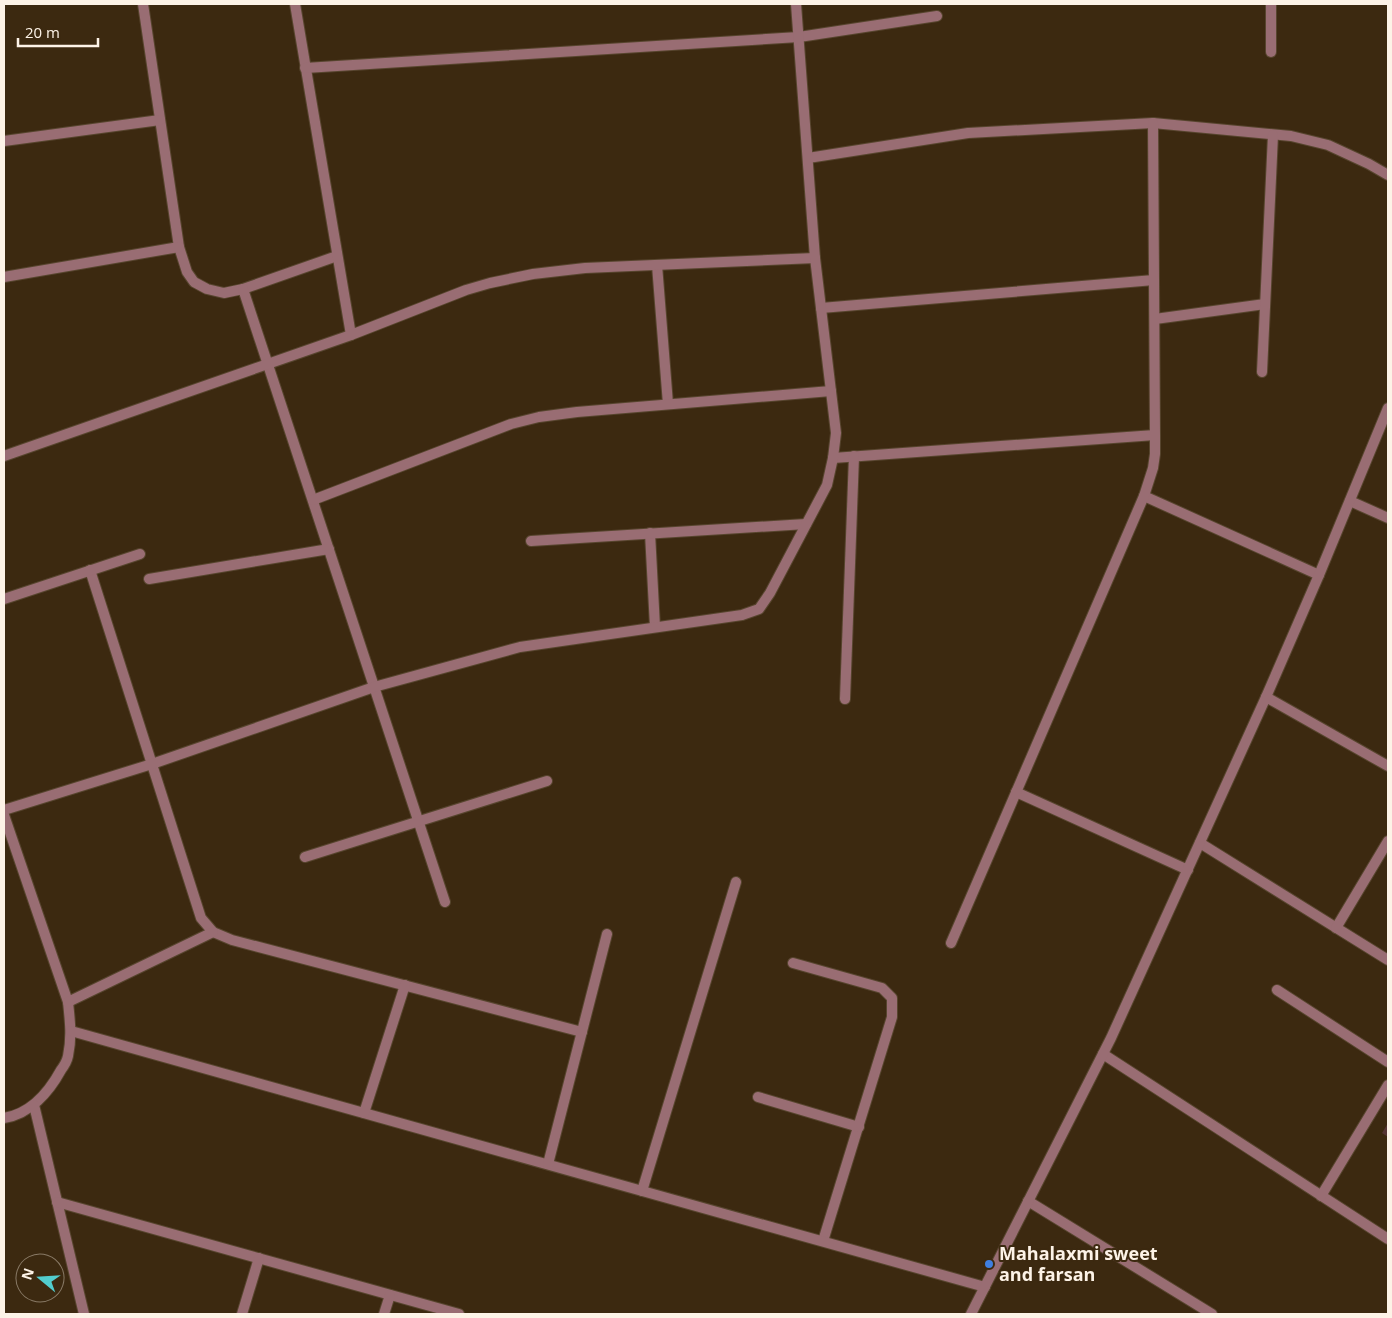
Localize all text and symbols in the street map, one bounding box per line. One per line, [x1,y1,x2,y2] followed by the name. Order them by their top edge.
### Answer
[18,15,98,47] scale bar
[25,22,60,42] text: 20 m
[999,1241,1158,1286] place label: Mahalaxmi sweet and farsan
[15,1253,65,1303] north arrow
[983,1258,995,1270] marker: Mahalaxmi sweet and farsan
[16,1265,38,1282] text: N

